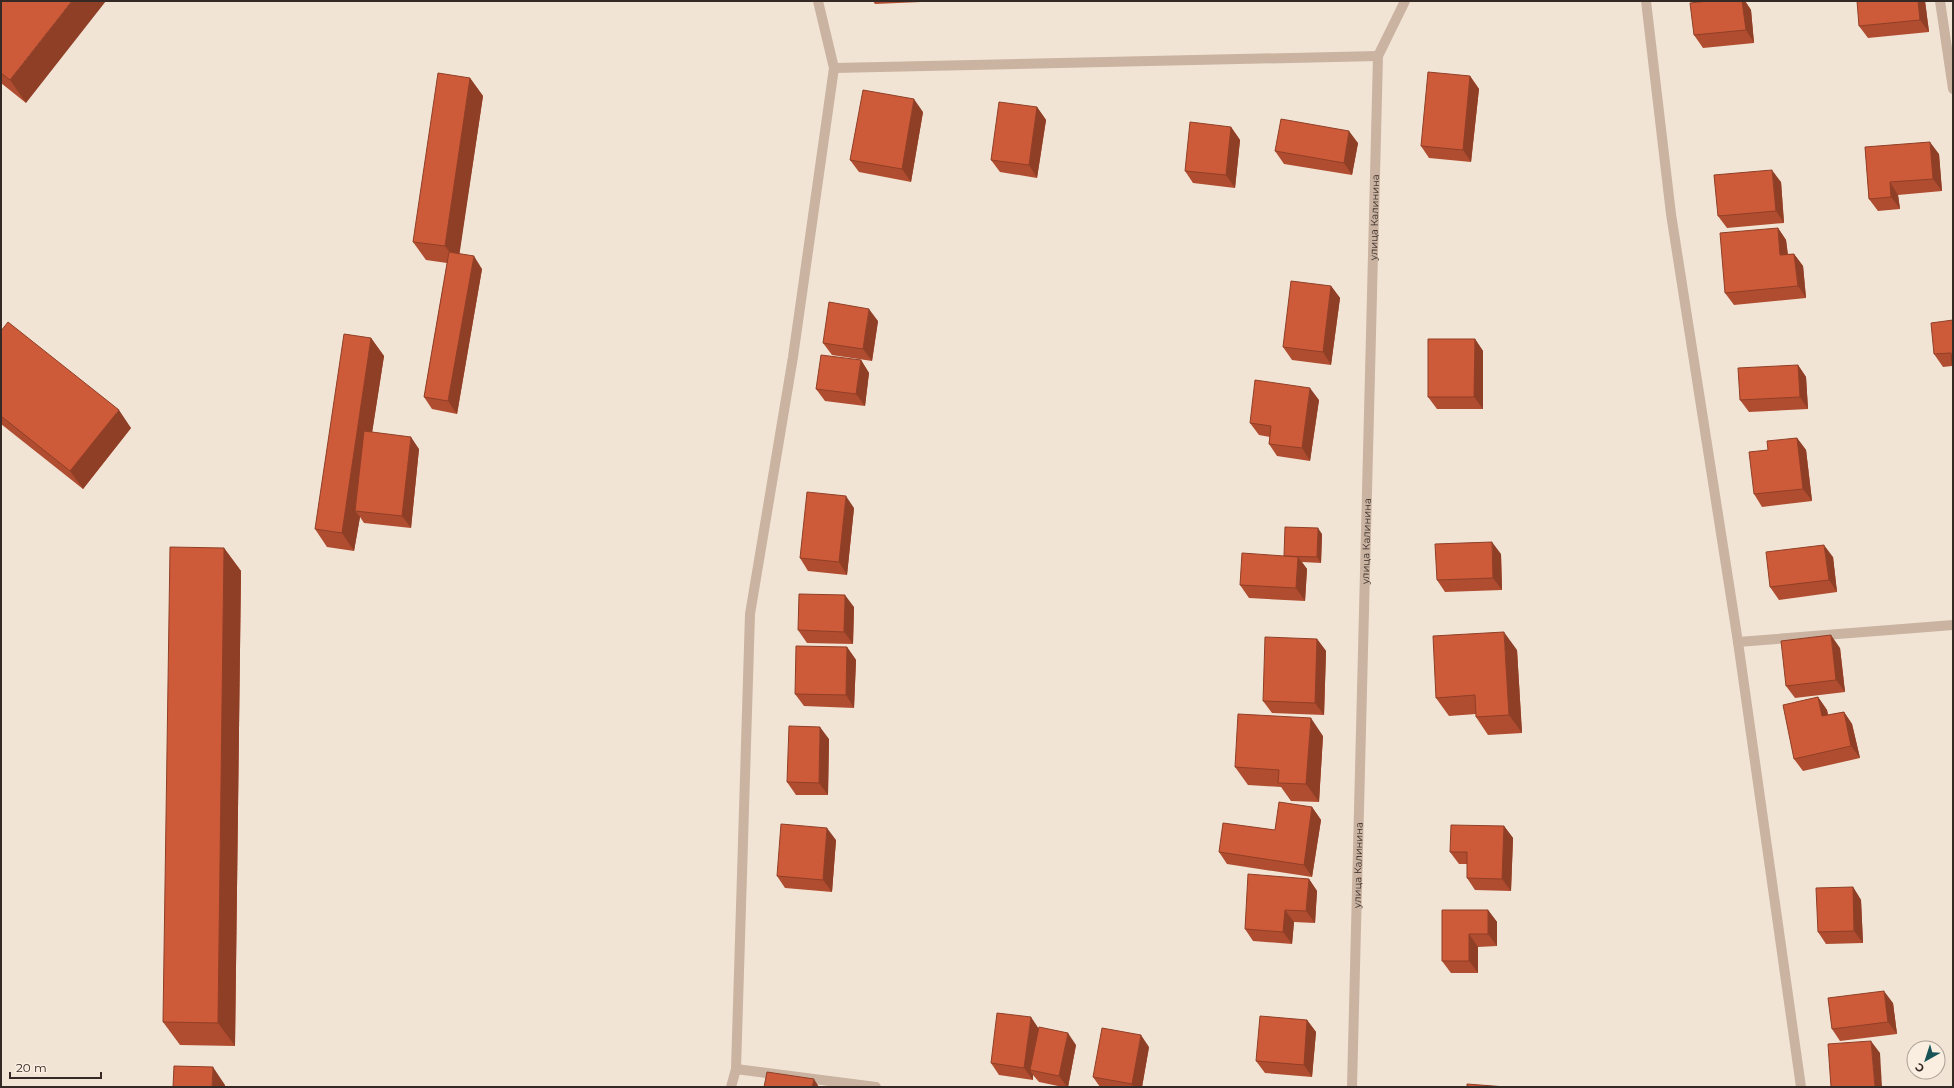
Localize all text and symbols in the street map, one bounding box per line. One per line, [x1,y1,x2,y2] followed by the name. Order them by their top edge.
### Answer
[1367,174,1382,261] street label: улица Калинина
[1359,498,1374,585] street label: улица Калинина
[1350,822,1366,909] street label: улица Калинина
[1906,1040,1946,1080] north arrow
[10,1054,101,1080] scale bar
[16,1060,47,1075] text: 20 m
[1912,1060,1927,1076] text: С

